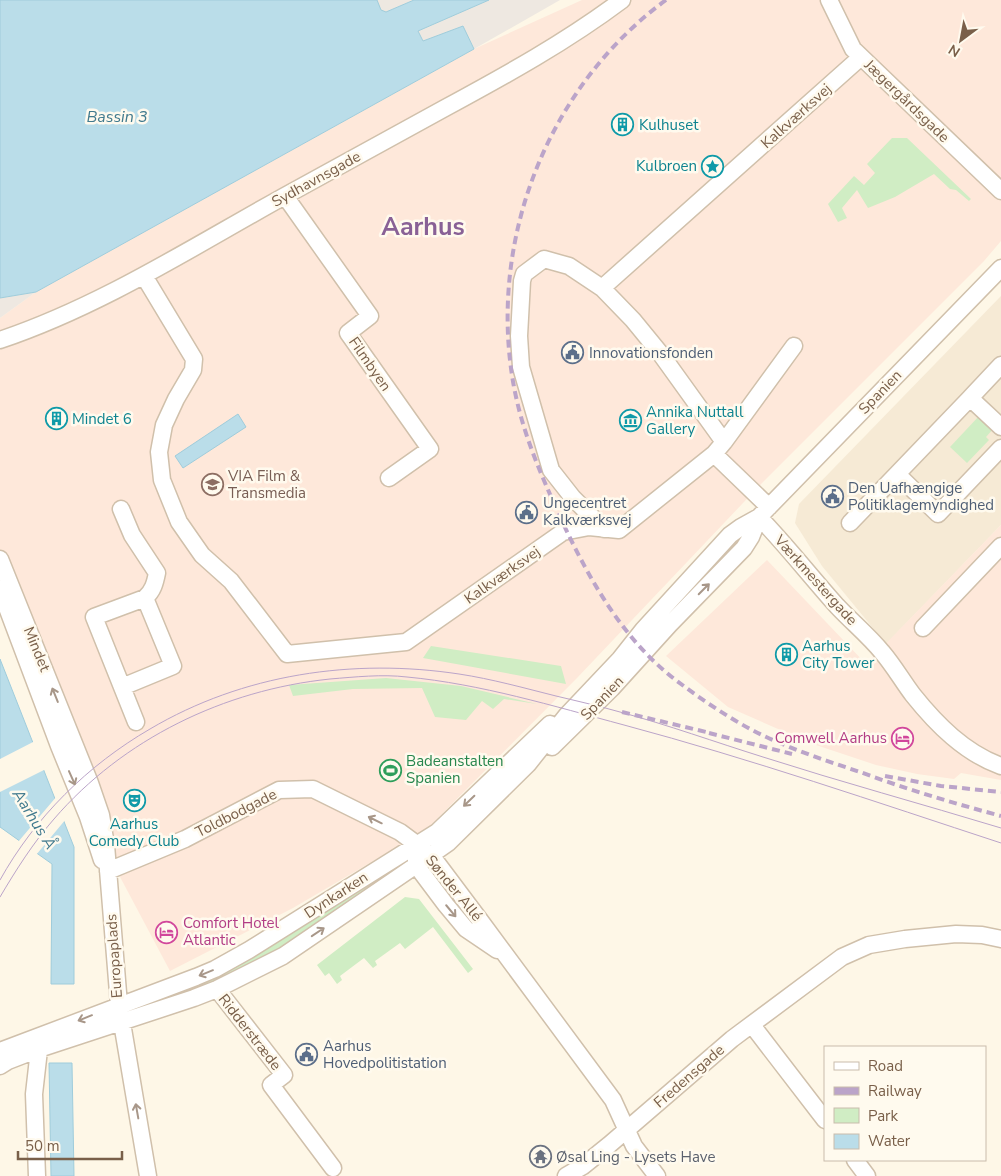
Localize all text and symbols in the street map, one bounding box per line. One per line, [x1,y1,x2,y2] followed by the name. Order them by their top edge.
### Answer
[936,15,986,65] north arrow
[945,40,964,61] text: N
[859,54,954,147] street label: Jægergårdsgade
[756,79,836,153] street label: Kalkværksvej
[86,106,148,128] water label: Bassin 3
[611,113,635,137] building icon: Kulhuset
[639,115,699,135] place label: Kulhuset
[268,146,364,212] street label: Sydhavnsgade
[701,154,725,178] place icon: Kulbroen
[636,156,697,176] place label: Kulbroen
[381,210,465,244] district label: Aarhus
[344,333,396,395] street label: Filmbyen
[561,341,585,365] public building icon: Innovationsfonden
[589,343,713,363] place label: Innovationsfonden
[854,365,906,419] street label: Spanien
[646,402,744,439] place label: Annika Nuttall Gallery
[44,407,68,431] building icon: Mindet 6
[72,409,132,429] place label: Mindet 6
[618,409,642,433] museum icon: Annika Nuttall Gallery
[227,466,306,503] place label: VIA Film & Transmedia
[200,473,224,497] school or university icon: VIA Film & Transmedia
[848,478,994,515] place label: Den Uafhængige Politiklagemyndighed
[820,485,844,509] public building icon: Den Uafhængige Politiklagemyndighed
[543,493,631,530] place label: Ungecentret Kalkværksvej
[515,500,539,524] public building icon: Ungecentret Kalkværksvej
[769,530,862,629] street label: Værkmestergade
[460,541,544,609] street label: Kalkværksvej
[698,582,710,595] one-way arrow
[19,624,55,675] street label: Mindet
[802,636,875,673] place label: Aarhus City Tower
[774,643,798,667] building icon: Aarhus City Tower
[576,671,628,725] street label: Spanien
[50,688,59,703] one-way arrow
[891,726,915,750] hotel icon: Comwell Aarhus
[775,728,887,748] place label: Comwell Aarhus
[406,751,504,788] place label: Badeanstalten Spanien
[378,758,402,782] sports icon: Badeanstalten Spanien
[68,770,78,785] one-way arrow
[6,784,61,854] water label: Aarhus Å
[192,784,280,842] street label: Toldbodgade
[122,789,146,813] theatre icon: Aarhus Comedy Club
[462,795,475,807] one-way arrow
[89,814,180,851] place label: Aarhus Comedy Club
[368,815,383,824] one-way arrow
[421,851,487,925] street label: Sønder Allé
[300,867,372,923] street label: Dynkarken
[445,905,457,918] one-way arrow
[101,913,127,999] street label: Europaplads
[183,913,280,950] place label: Comfort Hotel Atlantic
[155,920,179,944] hotel icon: Comfort Hotel Atlantic
[310,927,324,937] one-way arrow
[199,968,214,978] one-way arrow
[214,990,286,1074] street label: Ridderstræde
[78,1014,93,1024] one-way arrow
[323,1036,447,1073] place label: Aarhus Hovedpolitistation
[650,1040,728,1112] street label: Fredensgade
[295,1043,319,1067] public building icon: Aarhus Hovedpolitistation
[824,1046,986,1161] legend
[868,1056,903,1076] text: Road
[868,1081,922,1101] text: Railway
[132,1103,142,1119] one-way arrow
[868,1106,898,1126] text: Park
[18,1128,121,1160] scale bar
[868,1131,911,1151] text: Water
[25,1136,60,1156] text: 50 m
[528,1145,552,1169] temple icon: Øsal Ling - Lysets Have
[556,1147,715,1167] place label: Øsal Ling - Lysets Have

